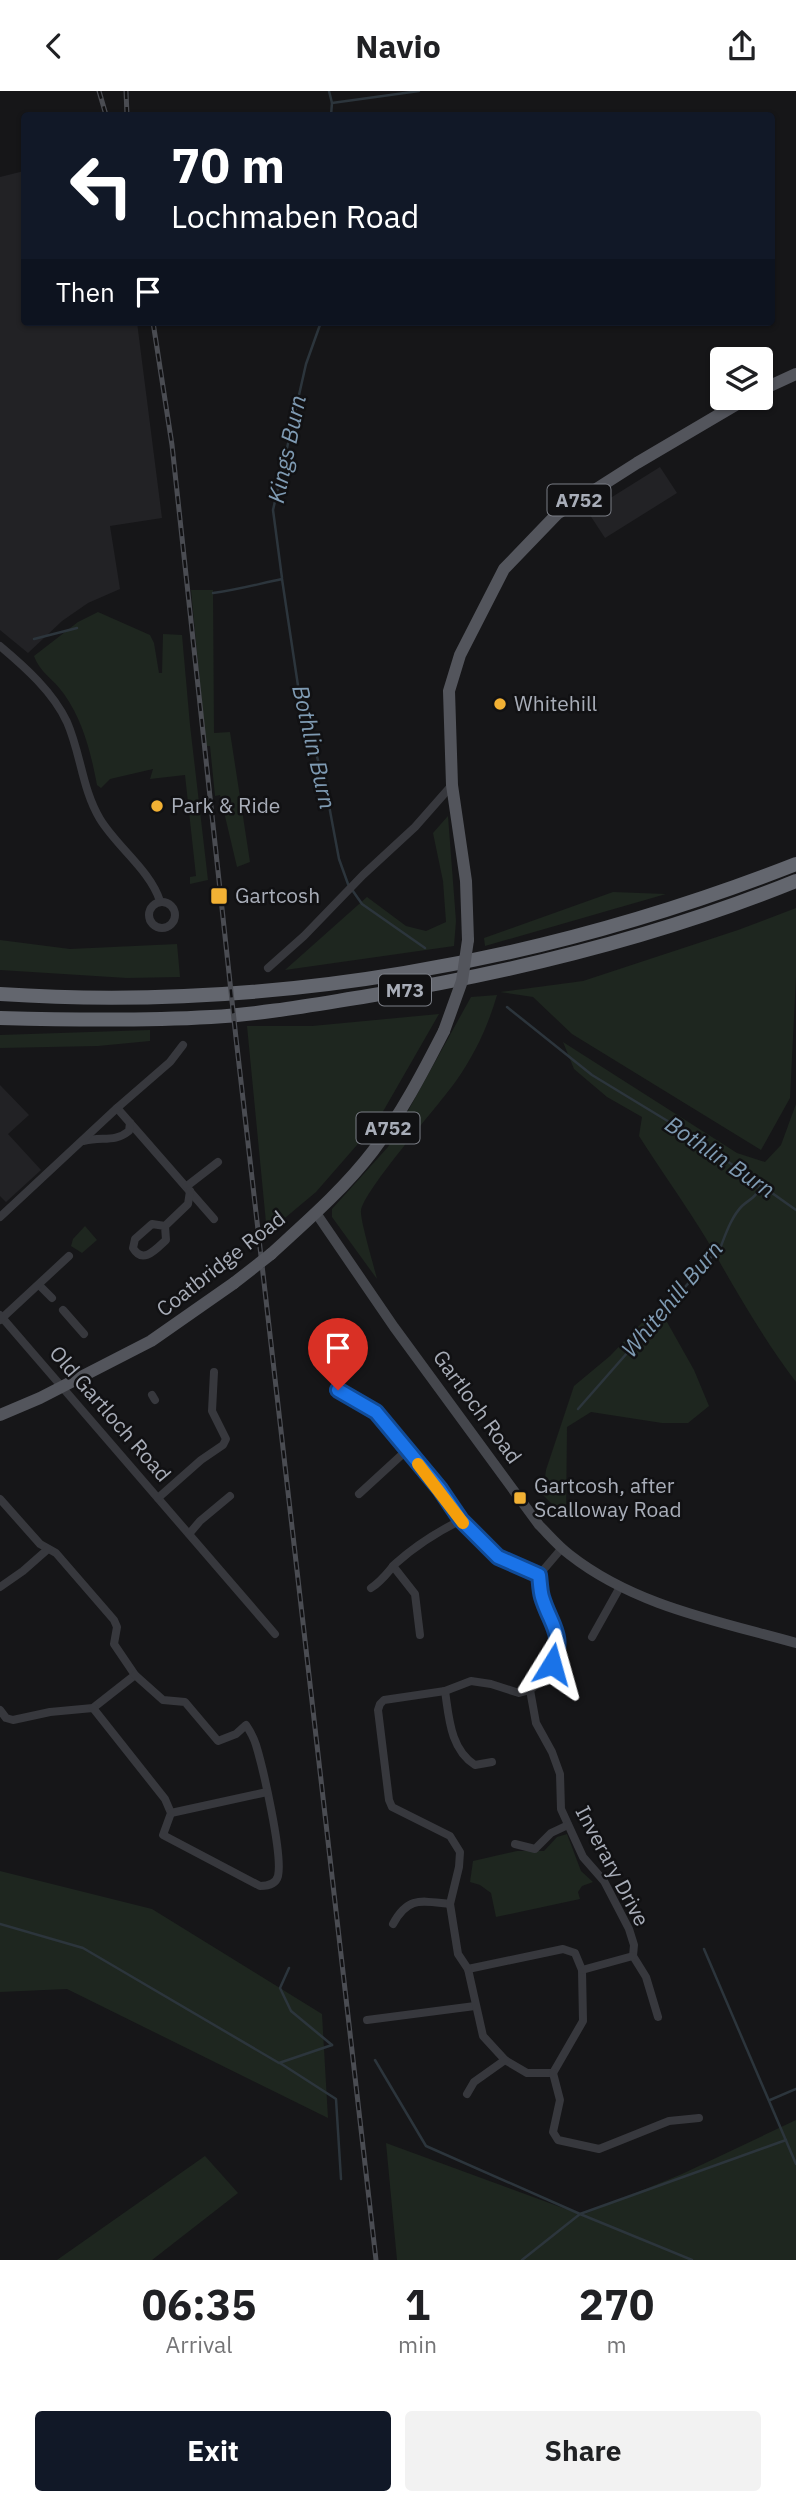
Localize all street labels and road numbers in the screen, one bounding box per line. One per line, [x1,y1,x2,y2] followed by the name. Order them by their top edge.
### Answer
[548,485,610,515] road number: A752
[379,975,431,1005] road number: M73
[356,1112,420,1143] road number: A752
[150,1204,291,1322] street label: Coatbridge Road
[44,1339,178,1487] street label: Old Gartloch Road
[427,1344,529,1469] street label: Gartloch Road
[569,1800,656,1931] street label: Inverary Drive

